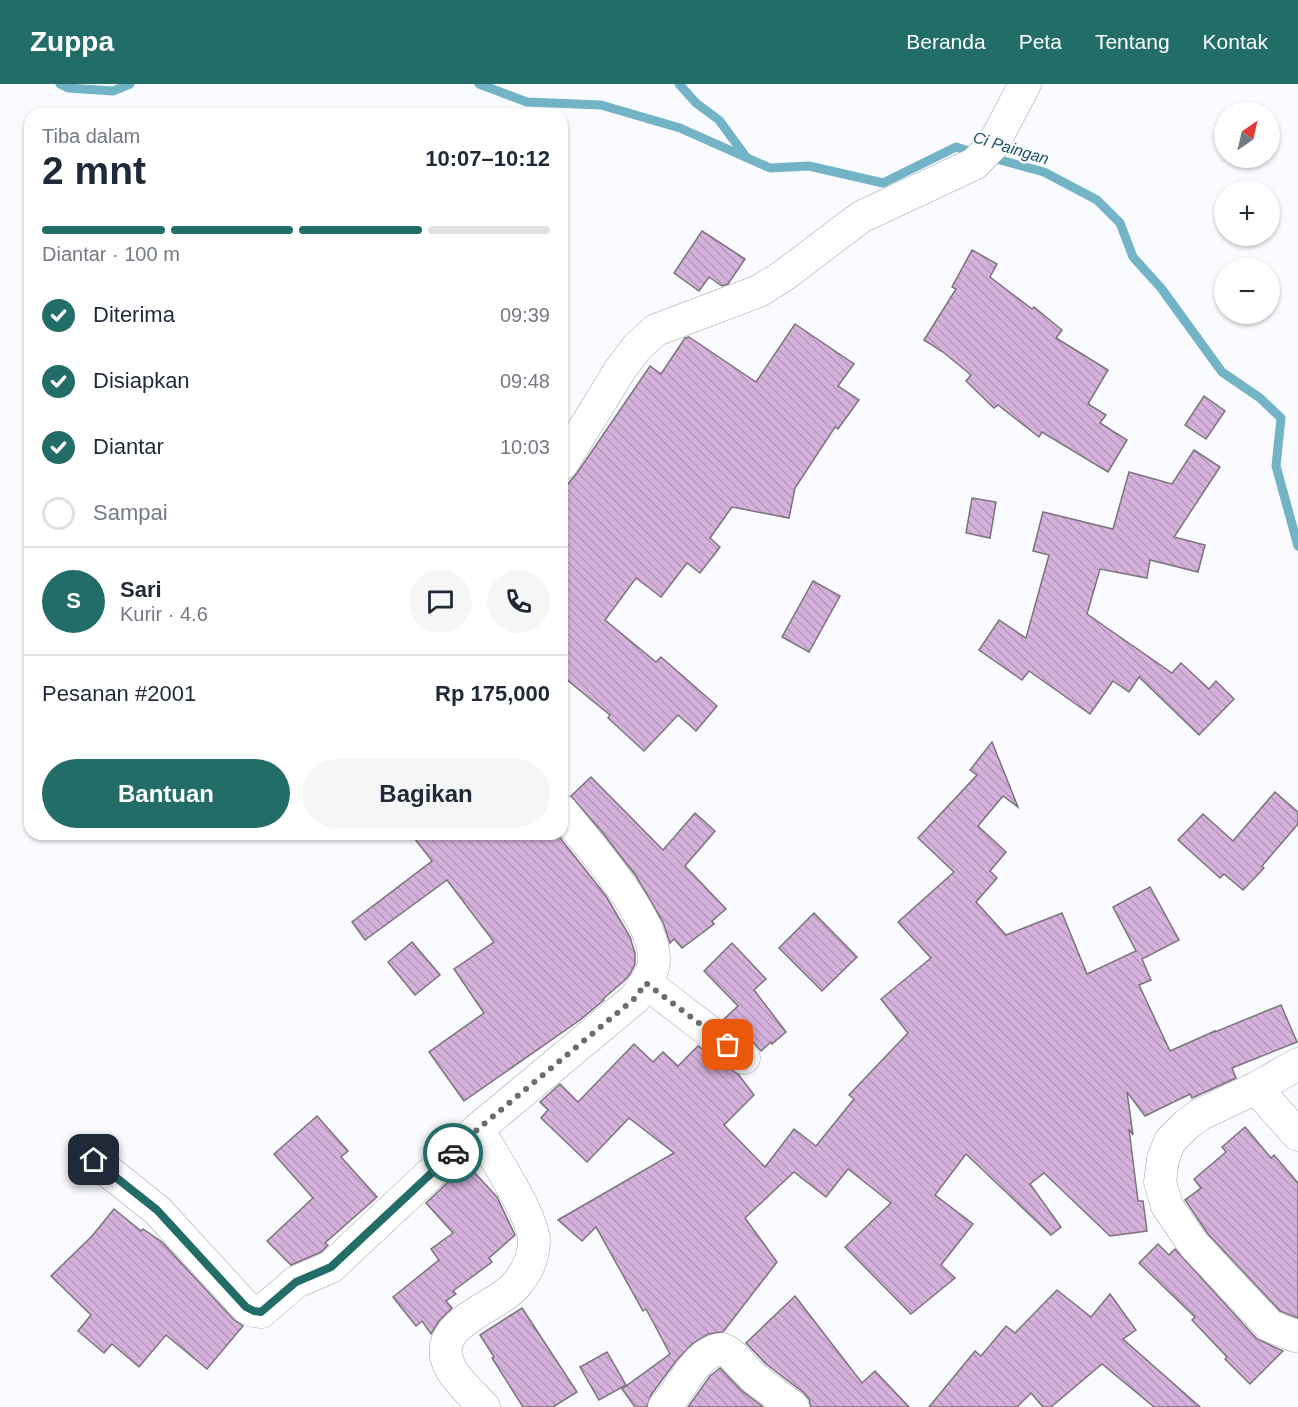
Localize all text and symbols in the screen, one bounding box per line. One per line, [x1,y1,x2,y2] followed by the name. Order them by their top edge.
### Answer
[30,26,114,57] text: Zuppa
[906,30,986,53] text: Beranda
[1019,30,1062,53] text: Peta
[1095,30,1170,53] text: Tentang
[1203,30,1268,53] text: Kontak
[1214,102,1280,168] north arrow
[1214,102,1280,324] map controls
[42,125,140,147] text: Tiba dalam
[971,128,1051,168] water label: Ci Paingan
[425,146,550,171] text: 10:07–10:12
[42,149,146,192] text: 2 mnt
[1214,180,1280,246] button: +
[42,243,180,265] text: Diantar · 100 m
[1214,258,1280,324] button: −
[42,299,75,332] icon: check
[93,302,175,327] text: Diterima
[500,304,550,326] text: 09:39
[42,365,75,398] icon: check
[93,368,190,393] text: Disiapkan
[500,370,550,392] text: 09:48
[42,431,75,464] icon: check
[93,434,164,459] text: Diantar
[500,436,550,458] text: 10:03
[93,500,168,525] text: Sampai
[409,570,472,633] button: chat
[487,570,550,633] button: phone
[120,577,162,602] text: Sari
[66,588,81,613] text: S
[120,603,208,625] text: Kurir · 4.6
[42,681,196,706] text: Pesanan #2001
[435,681,550,706] text: Rp 175,000
[42,759,290,828] button: Bantuan
[302,759,550,828] button: Bagikan
[702,1019,753,1070] pin
[711,1028,744,1061] icon: bag
[423,1123,483,1183] courier
[68,1134,119,1185] pin
[437,1137,470,1170] icon: car
[77,1143,110,1176] icon: home

